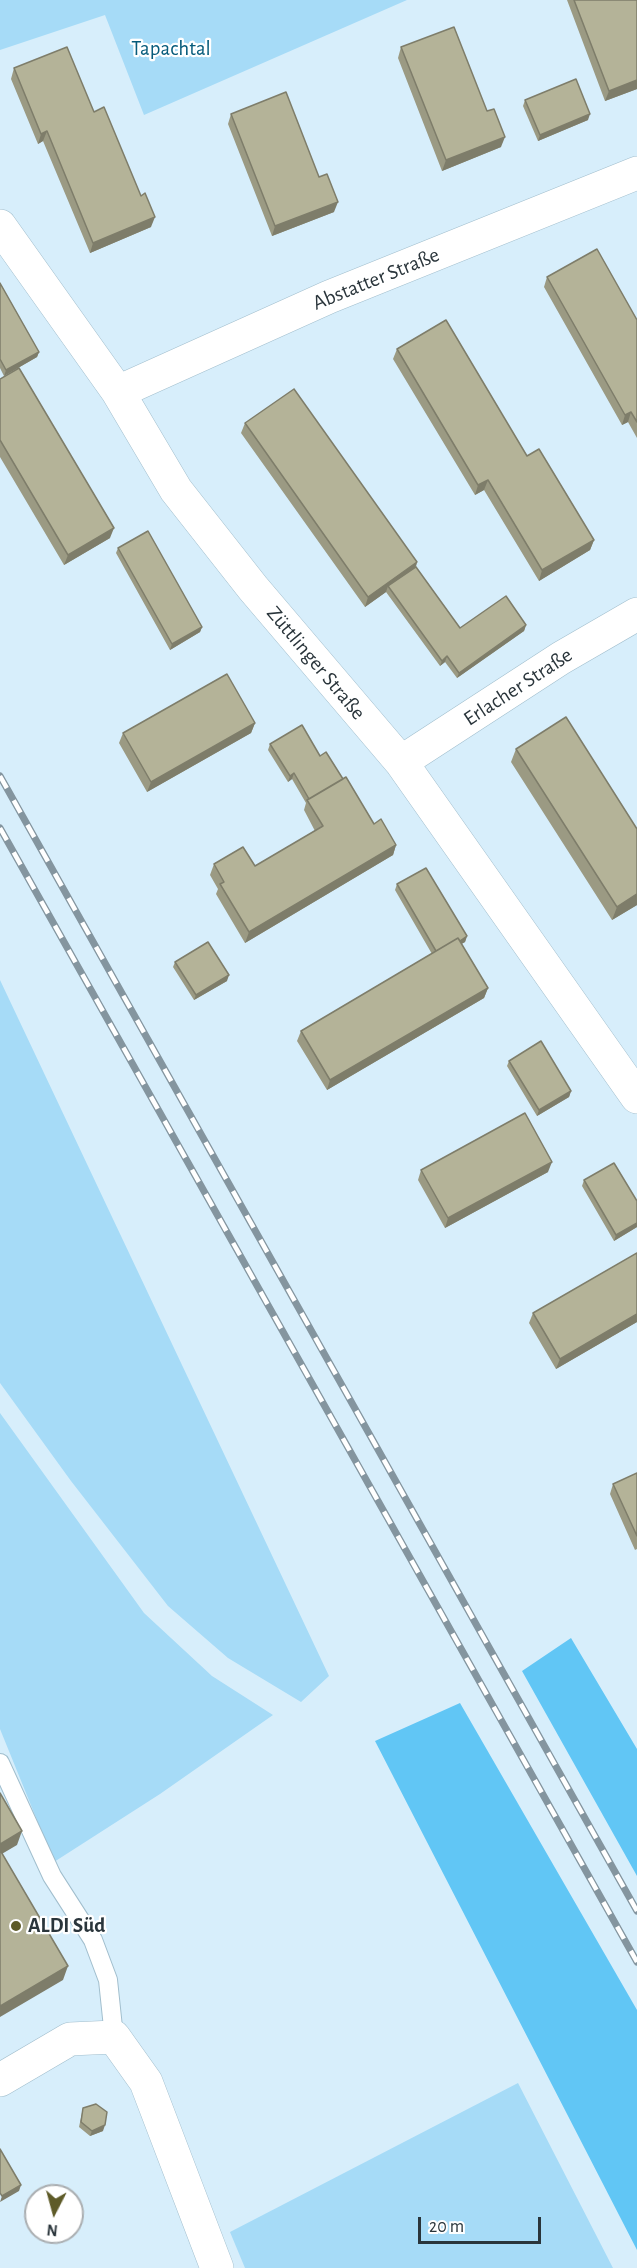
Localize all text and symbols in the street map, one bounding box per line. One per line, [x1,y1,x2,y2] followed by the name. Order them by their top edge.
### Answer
[131,36,211,62] park label: Tapachtal
[309,242,443,316] street label: Abstatter Straße
[261,601,371,725] street label: Züttlinger Straße
[459,642,577,732] street label: Erlacher Straße
[28,1913,105,1939] place label: ALDI Süd
[9,1919,23,1933] marker: ALDI Süd
[24,2184,84,2244] north arrow
[421,2205,544,2243] scale bar
[429,2218,464,2236] text: 20 m
[46,2221,59,2238] text: N

